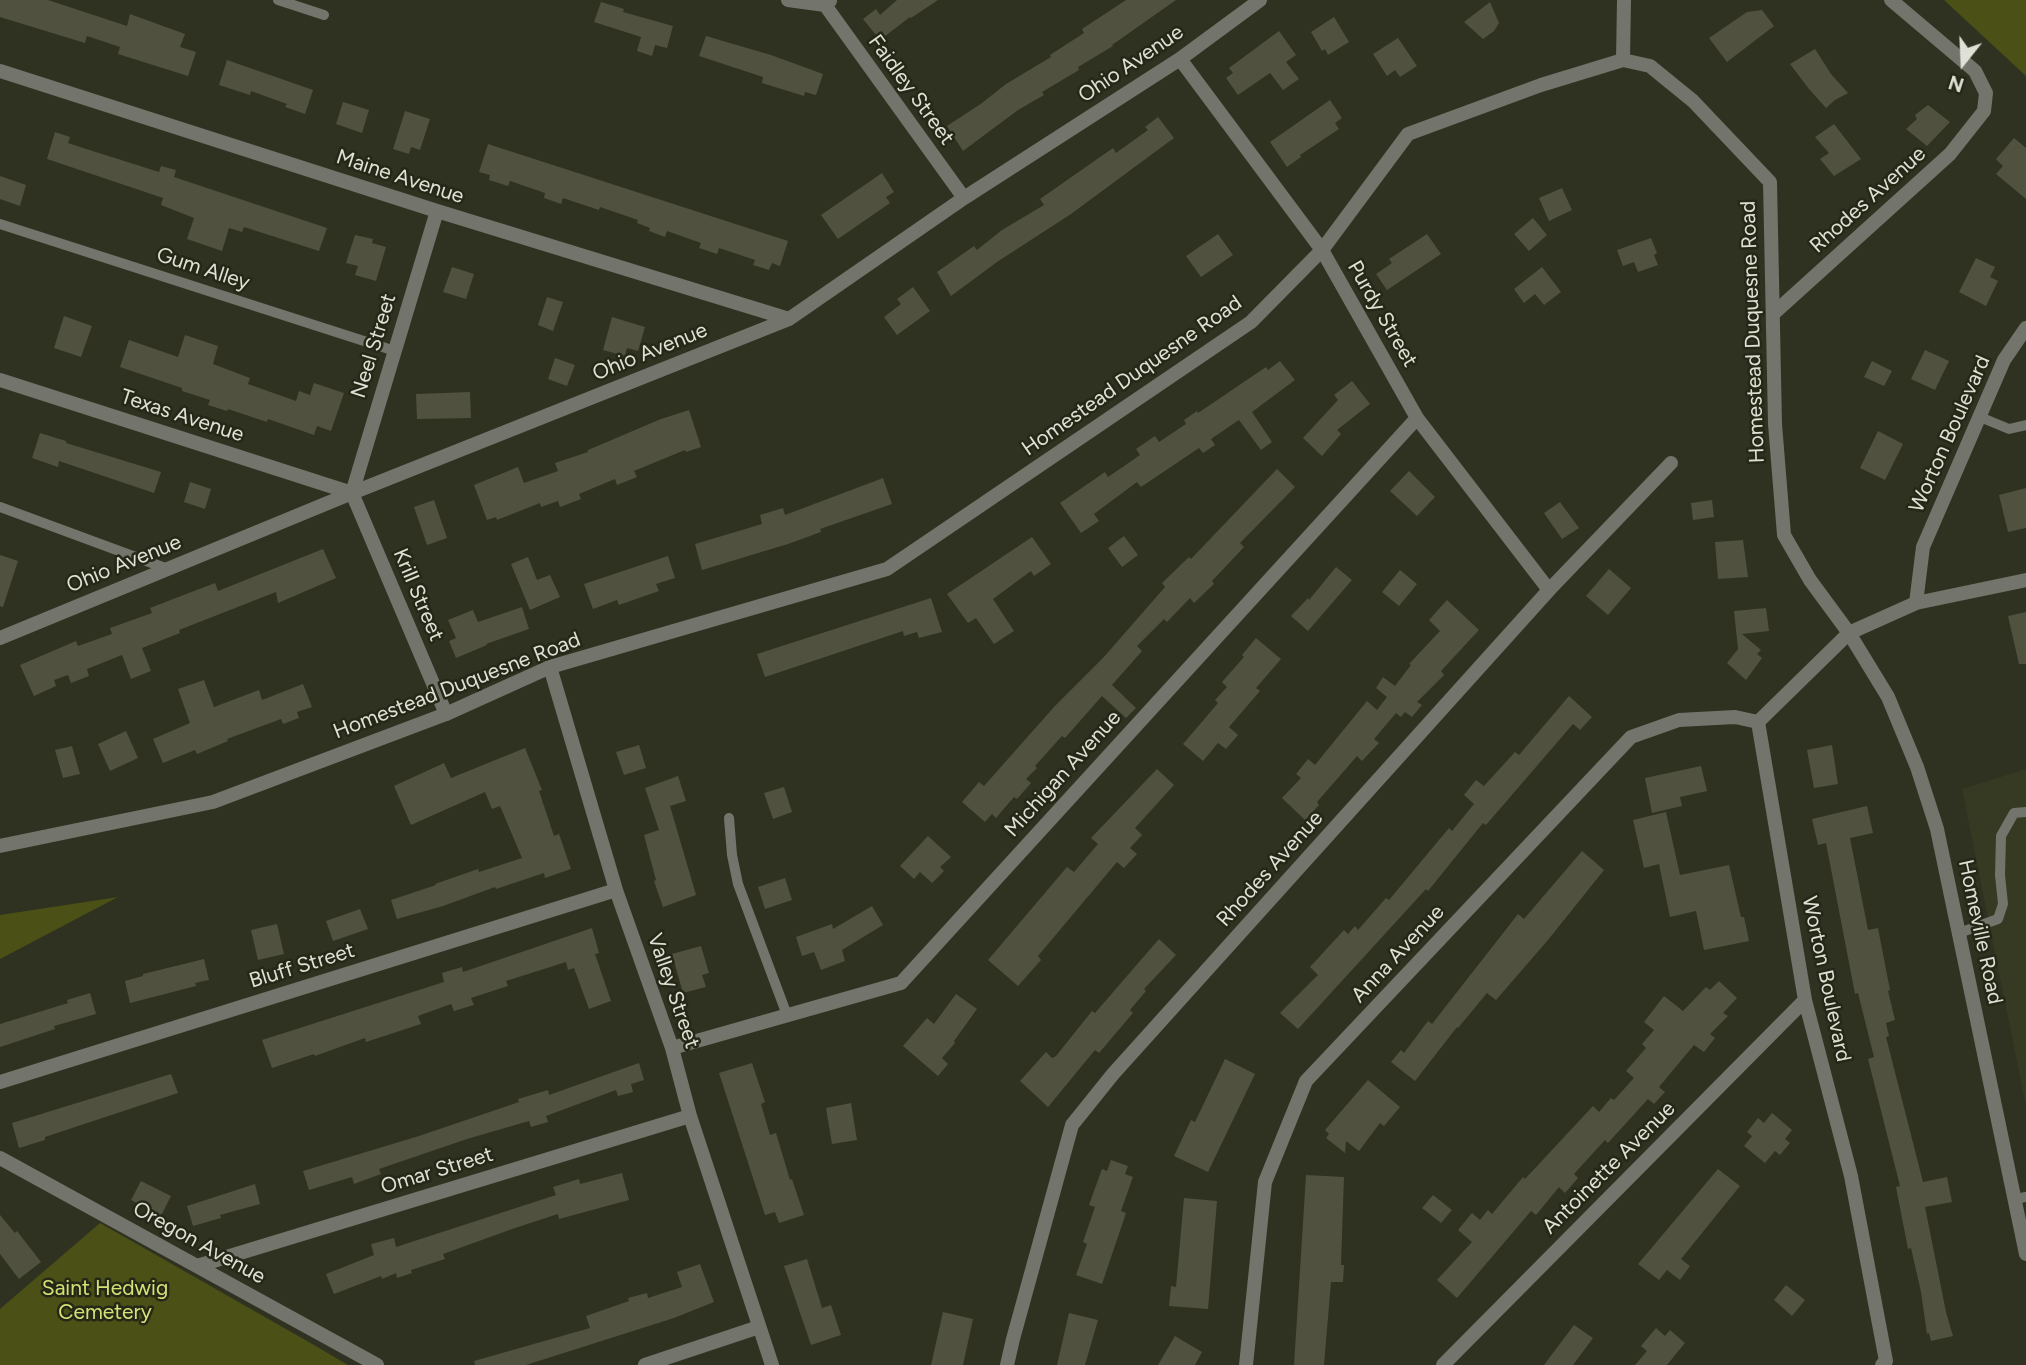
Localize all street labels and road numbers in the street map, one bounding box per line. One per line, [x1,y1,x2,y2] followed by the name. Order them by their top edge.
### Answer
[1074,20,1188,108] street label: Ohio Avenue
[863,30,959,150] street label: Faidley Street
[1805,142,1931,258] street label: Rhodes Avenue
[333,145,467,209] street label: Maine Avenue
[1736,200,1770,464] street label: Homestead Duquesne Road
[153,242,253,296] street label: Gum Alley
[1342,257,1422,371] street label: Purdy Street
[1017,290,1247,462] street label: Homestead Duquesne Road
[346,291,402,401] street label: Neel Street
[589,318,711,386] street label: Ohio Avenue
[1904,352,1996,516] street label: Worton Boulevard
[117,384,247,448] street label: Texas Avenue
[63,530,185,598] street label: Ohio Avenue
[387,545,449,645] street label: Krill Street
[330,627,584,745] street label: Homestead Duquesne Road
[1000,706,1126,842] street label: Michigan Avenue
[1212,806,1328,932] street label: Rhodes Avenue
[1952,857,2008,1007] street label: Homeville Road
[1796,894,1856,1064] street label: Worton Boulevard
[1346,900,1450,1008] street label: Anna Avenue
[642,930,704,1052] street label: Valley Street
[246,938,358,994] street label: Bluff Street
[1537,1096,1681,1240] street label: Antoinette Avenue
[378,1142,496,1200] street label: Omar Street
[128,1196,270,1290] street label: Oregon Avenue

